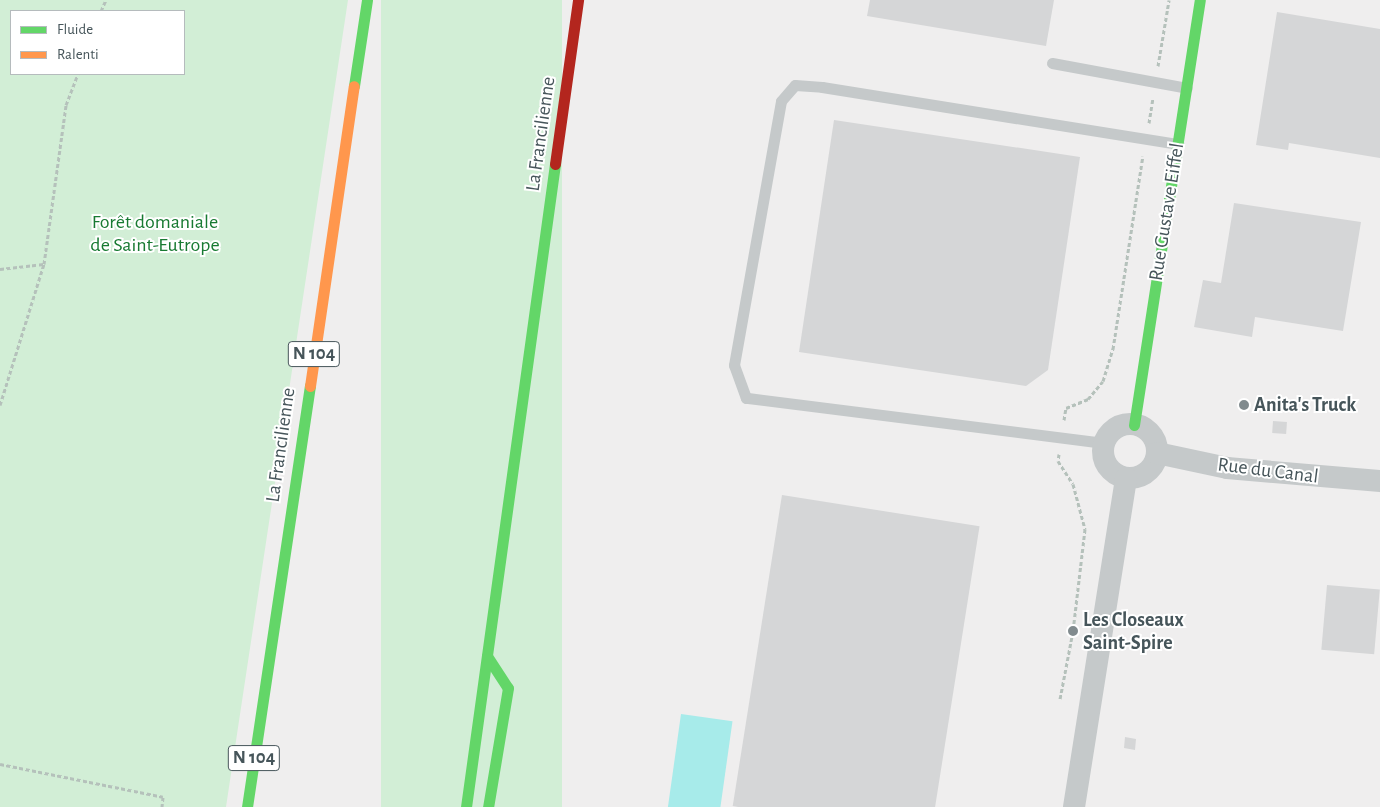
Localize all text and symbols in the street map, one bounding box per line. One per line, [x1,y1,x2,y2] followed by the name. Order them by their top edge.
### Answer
[10,10,185,75] legend
[57,22,93,37] text: Fluide
[57,47,99,62] text: Ralenti
[521,75,561,193] street label: La Francilienne
[1144,141,1190,283] street label: Rue Gustave Eiffel
[90,210,220,257] park label: Forêt domaniale de Saint-Eutrope
[288,338,340,370] road number: N 104
[261,386,301,504] street label: La Francilienne
[1254,393,1356,417] place label: Anita's Truck
[1238,399,1250,411] marker: Anita's Truck
[1216,453,1320,489] street label: Rue du Canal
[1083,608,1184,655] place label: Les Closeaux Saint-Spire
[1067,625,1079,637] marker: Les Closeaux Saint-Spire
[228,741,280,774] road number: N 104

